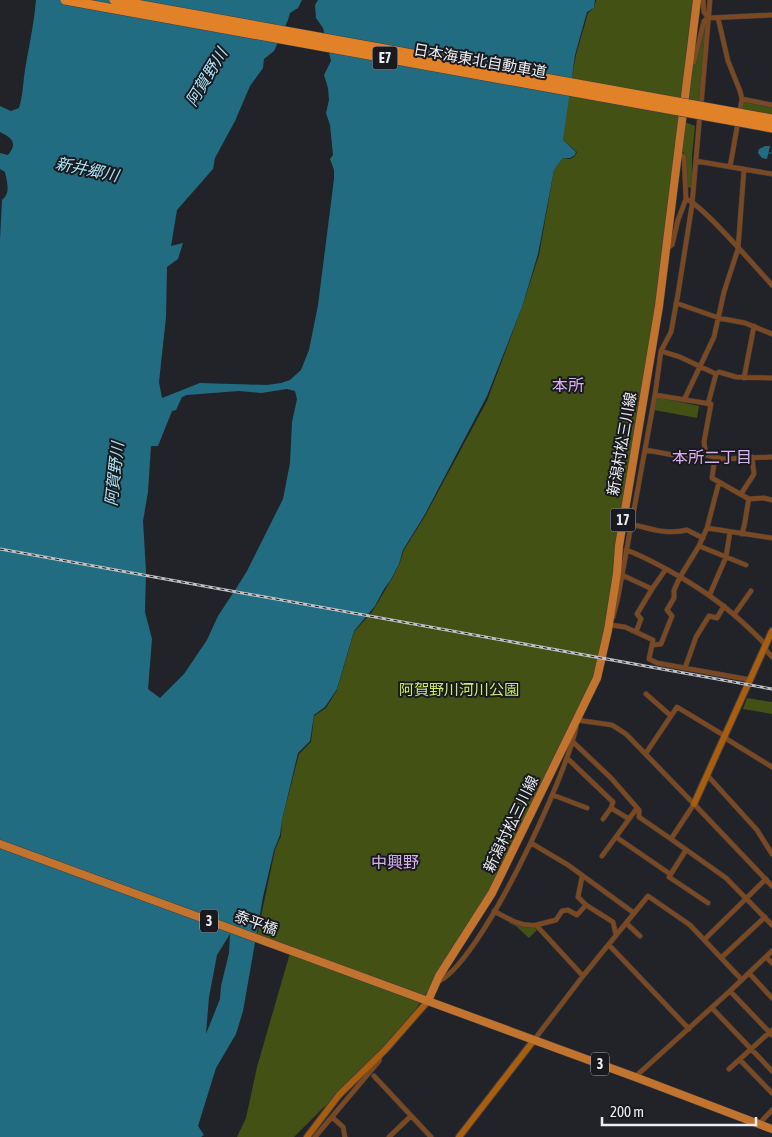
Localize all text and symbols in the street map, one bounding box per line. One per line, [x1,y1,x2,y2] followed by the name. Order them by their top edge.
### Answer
[412,40,548,81] street label: 日本海東北自動車道
[182,43,231,109] water label: 阿賀野川
[372,46,398,70] road number: E7
[54,154,122,185] water label: 新井郷川
[552,376,584,394] district label: 本所
[604,391,639,497] street label: 新潟村松三川線
[102,439,127,507] water label: 阿賀野川
[672,448,752,466] district label: 本所二丁目
[610,508,636,532] road number: 17
[399,681,519,698] park label: 阿賀野川河川公園
[480,773,541,875] street label: 新潟村松三川線
[371,853,419,871] district label: 中興野
[232,907,280,938] street label: 泰平橋
[200,909,218,932] road number: 3
[591,1052,609,1076] road number: 3
[602,1094,756,1126] scale bar
[610,1103,644,1120] text: 200 m

